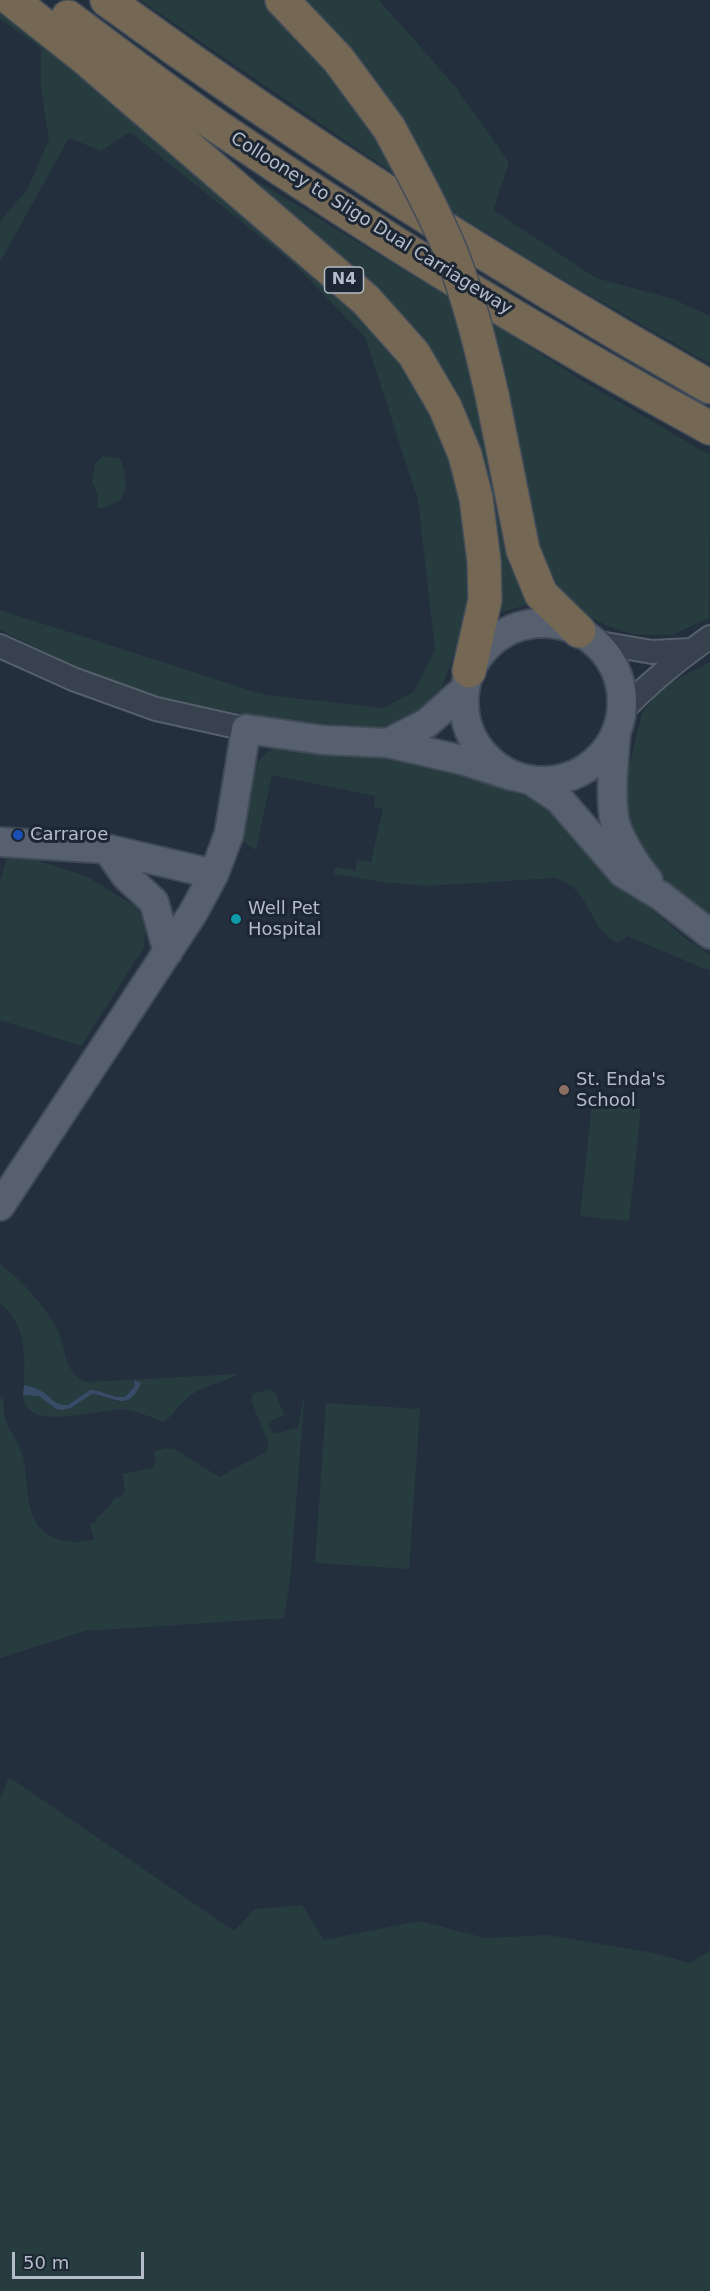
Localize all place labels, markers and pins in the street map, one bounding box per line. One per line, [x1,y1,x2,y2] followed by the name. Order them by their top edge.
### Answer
[30,824,108,846] place label: Carraroe
[11,828,25,842] marker: Carraroe
[248,898,321,940] place label: Well Pet Hospital
[229,912,243,926] marker: Well Pet Hospital
[576,1069,665,1112] place label: St. Enda's School
[557,1083,571,1097] marker: St. Enda's School

